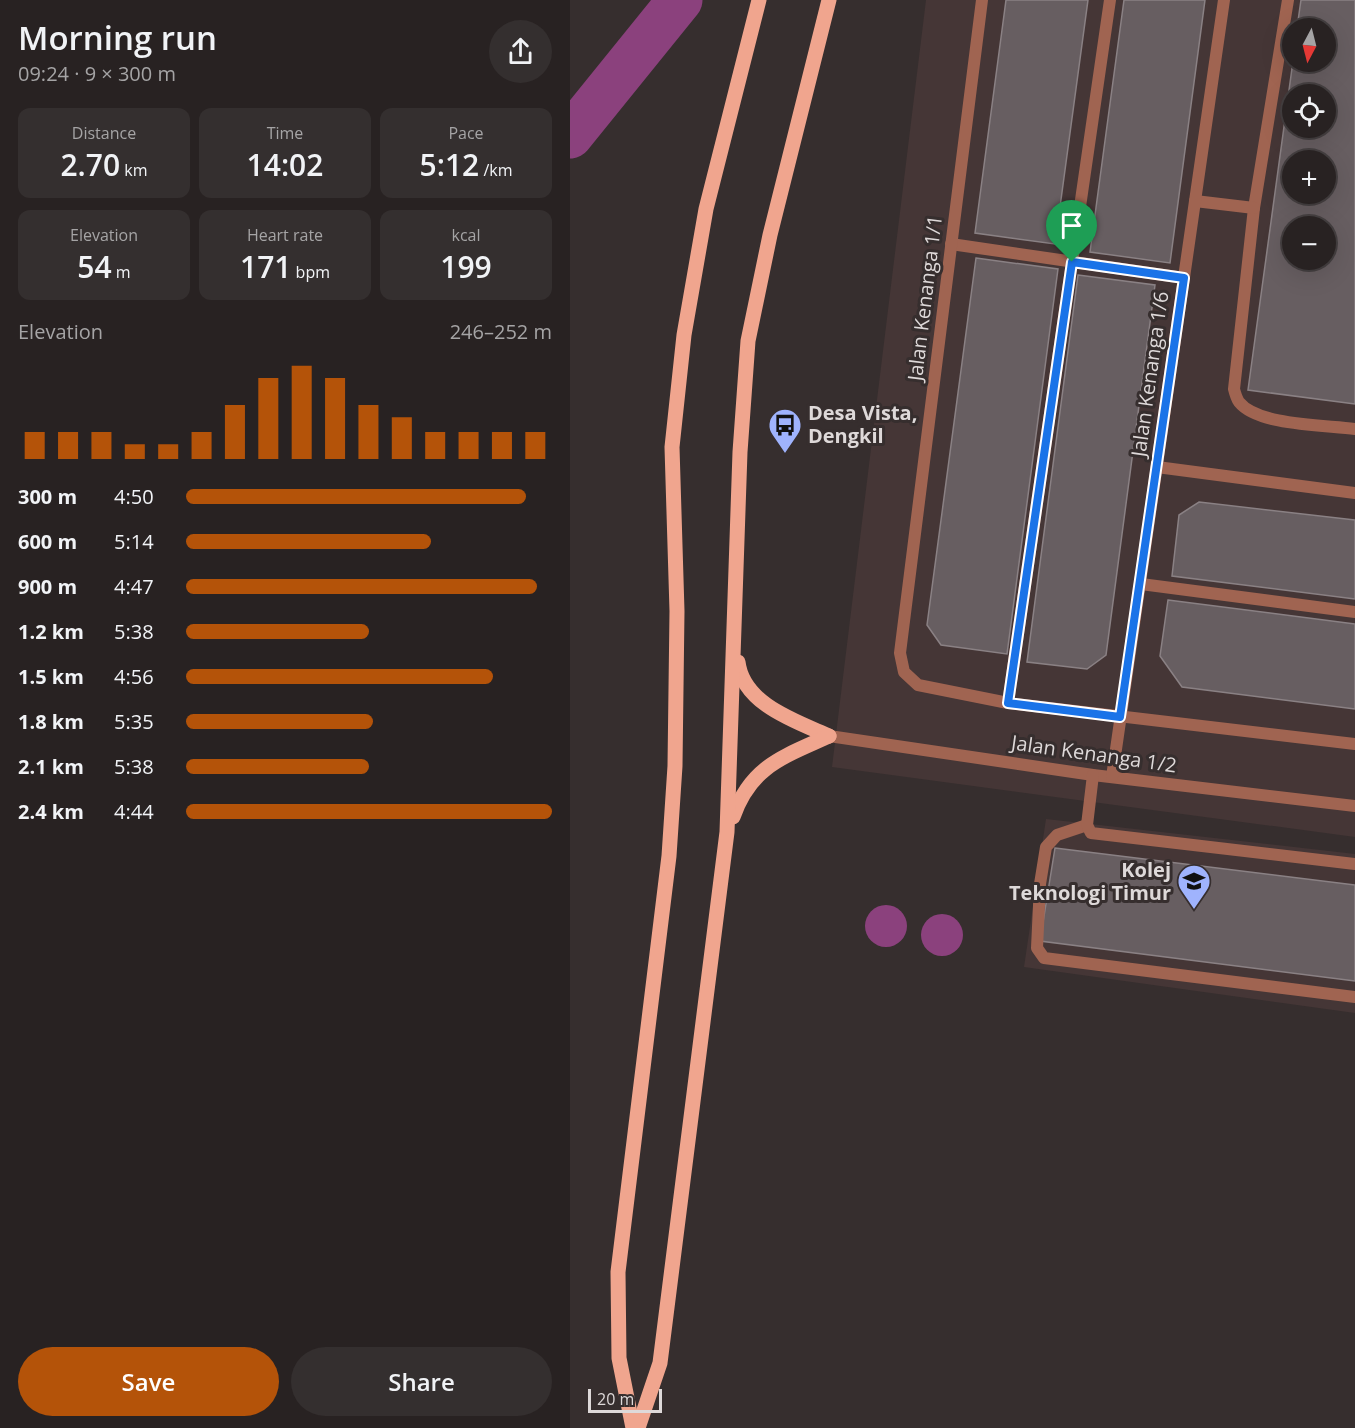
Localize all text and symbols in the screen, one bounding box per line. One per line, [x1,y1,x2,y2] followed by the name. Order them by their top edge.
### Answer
[18,15,217,60] text: Morning run
[1282,18,1336,72] north arrow
[1282,18,1336,270] map controls
[489,20,552,83] button: share
[18,60,176,87] text: 09:24 · 9 × 300 m
[1282,84,1336,138] button: locate
[72,122,136,144] text: Distance
[267,122,303,144] text: Time
[448,122,484,144] text: Pace
[60,144,120,185] text: 2.70
[247,144,323,185] text: 14:02
[420,144,479,185] text: 5:12
[1282,150,1336,204] button: +
[120,159,148,181] text: km
[479,159,512,181] text: /km
[1046,200,1097,262] pin
[1055,209,1088,242] icon: arrive
[901,214,948,384] street label: Jalan Kenanga 1/1
[1282,216,1336,270] button: −
[70,224,138,246] text: Elevation
[247,224,323,246] text: Heart rate
[452,224,481,246] text: kcal
[77,246,112,287] text: 54
[240,246,291,287] text: 171
[440,246,492,287] text: 199
[112,261,131,283] text: m
[291,261,330,283] text: bpm
[1124,290,1174,460] street label: Jalan Kenanga 1/6
[18,318,103,345] text: Elevation
[450,318,552,345] text: 246–252 m
[808,399,917,449] place label: Desa Vista, Dengkil
[767,407,803,454] bus stop icon: Desa Vista, Dengkil
[18,483,77,510] text: 300 m
[114,483,154,510] text: 4:50
[18,528,77,555] text: 600 m
[114,528,154,555] text: 5:14
[18,573,77,600] text: 900 m
[114,573,154,600] text: 4:47
[18,618,84,645] text: 1.2 km
[114,618,154,645] text: 5:38
[18,663,84,690] text: 1.5 km
[114,663,154,690] text: 4:56
[18,708,84,735] text: 1.8 km
[114,708,154,735] text: 5:35
[1008,728,1178,778] street label: Jalan Kenanga 1/2
[18,753,84,780] text: 2.1 km
[114,753,154,780] text: 5:38
[18,798,84,825] text: 2.4 km
[114,798,154,825] text: 4:44
[1009,856,1171,906] place label: Kolej Teknologi Timur
[1176,863,1212,910] school or university icon: Kolej Teknologi Timur
[18,1347,279,1416] button: Save
[291,1347,552,1416] button: Share
[588,1386,662,1414] scale bar
[597,1388,634,1410] text: 20 m

